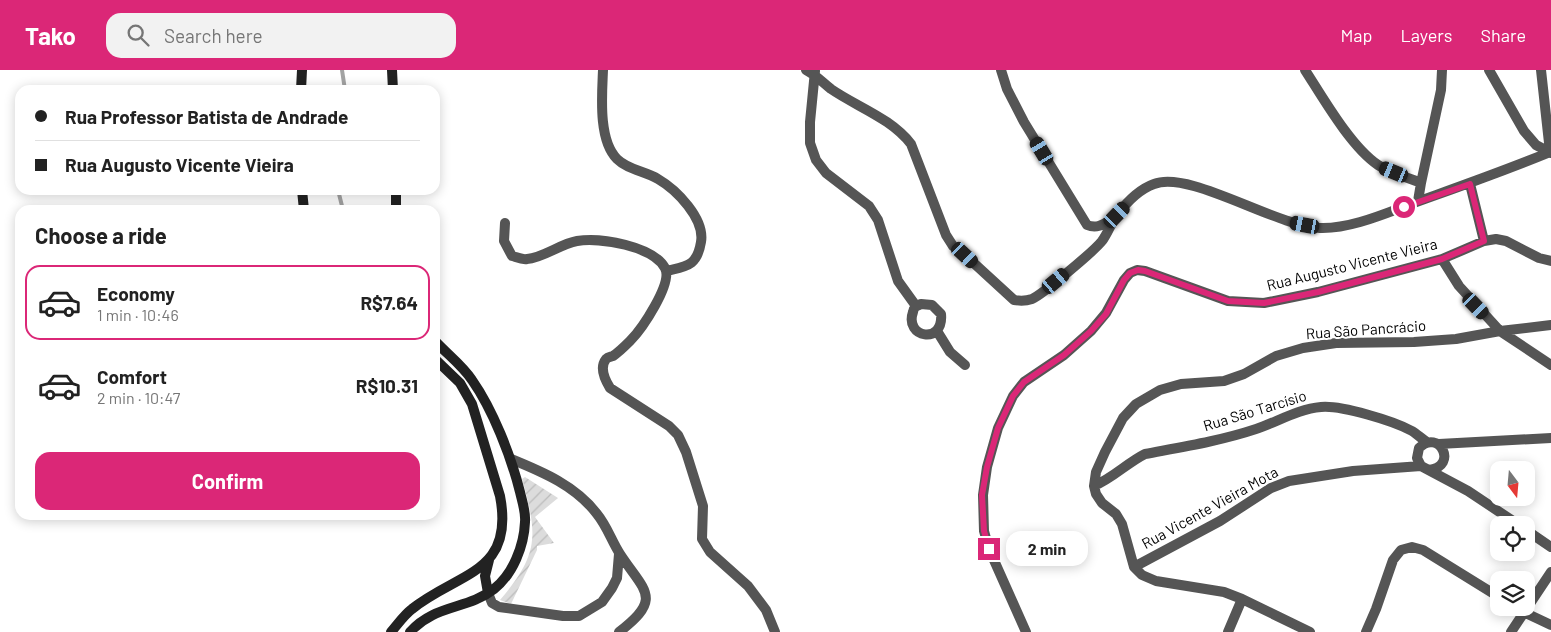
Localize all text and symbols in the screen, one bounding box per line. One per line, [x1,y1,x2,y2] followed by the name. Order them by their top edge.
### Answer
[106,13,456,58] search box
[25,21,76,50] text: Tako
[124,21,152,49] icon: search
[164,24,263,47] text: Search here
[1340,24,1372,46] text: Map
[1400,24,1453,46] text: Layers
[1481,24,1526,46] text: Share
[65,105,348,128] text: Rua Professor Batista de Andrade
[1027,134,1056,168] car
[65,153,294,176] text: Rua Augusto Vicente Vieira
[1377,159,1410,185] car
[1393,196,1415,218] route start
[1101,199,1132,231] car
[1288,215,1321,235] car
[35,222,167,248] text: Choose a ride
[1265,234,1439,294] street label: Rua Augusto Vicente Vieira
[948,239,981,271] car
[1039,266,1072,296] car
[37,280,82,325] icon: car
[97,282,175,305] text: Economy
[1460,290,1491,322] car
[360,291,418,314] text: R$7.64
[97,305,179,324] text: 1 min · 10:46
[1305,316,1427,342] street label: Rua São Pancrácio
[37,363,82,408] icon: car
[97,365,167,388] text: Comfort
[356,374,418,397] text: R$10.31
[1201,386,1308,434] street label: Rua São Tarcísio
[97,388,180,407] text: 2 min · 10:47
[35,452,420,510] button: Confirm
[1490,461,1535,506] north arrow
[1490,461,1535,616] map controls
[1138,462,1281,552] street label: Rua Vicente Vieira Mota
[1490,516,1535,561] button: locate
[1006,532,1089,566] callout: 2 min
[978,538,1000,560] route end
[1028,539,1066,558] text: 2 min
[1490,571,1535,616] button: layers

